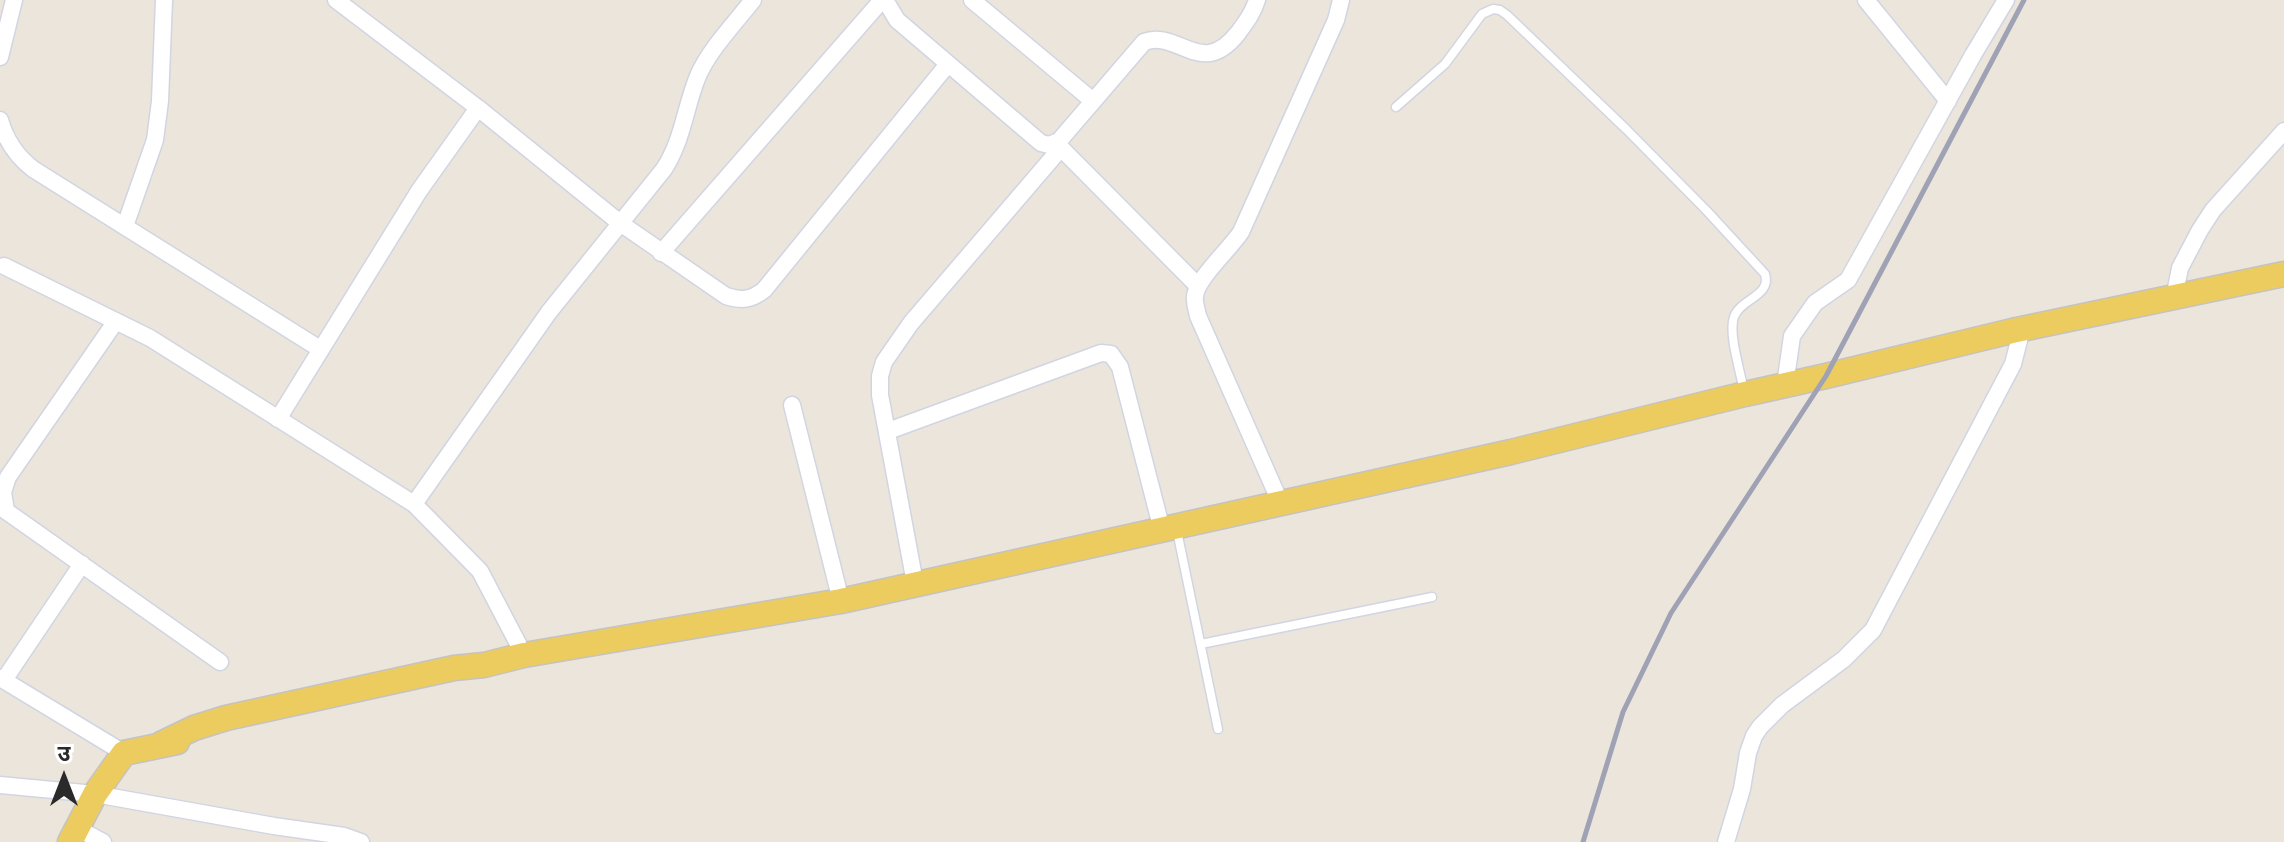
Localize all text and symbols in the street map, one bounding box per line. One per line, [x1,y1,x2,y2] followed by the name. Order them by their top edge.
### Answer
[24,738,104,818] north arrow
[58,740,70,767] text: उ

